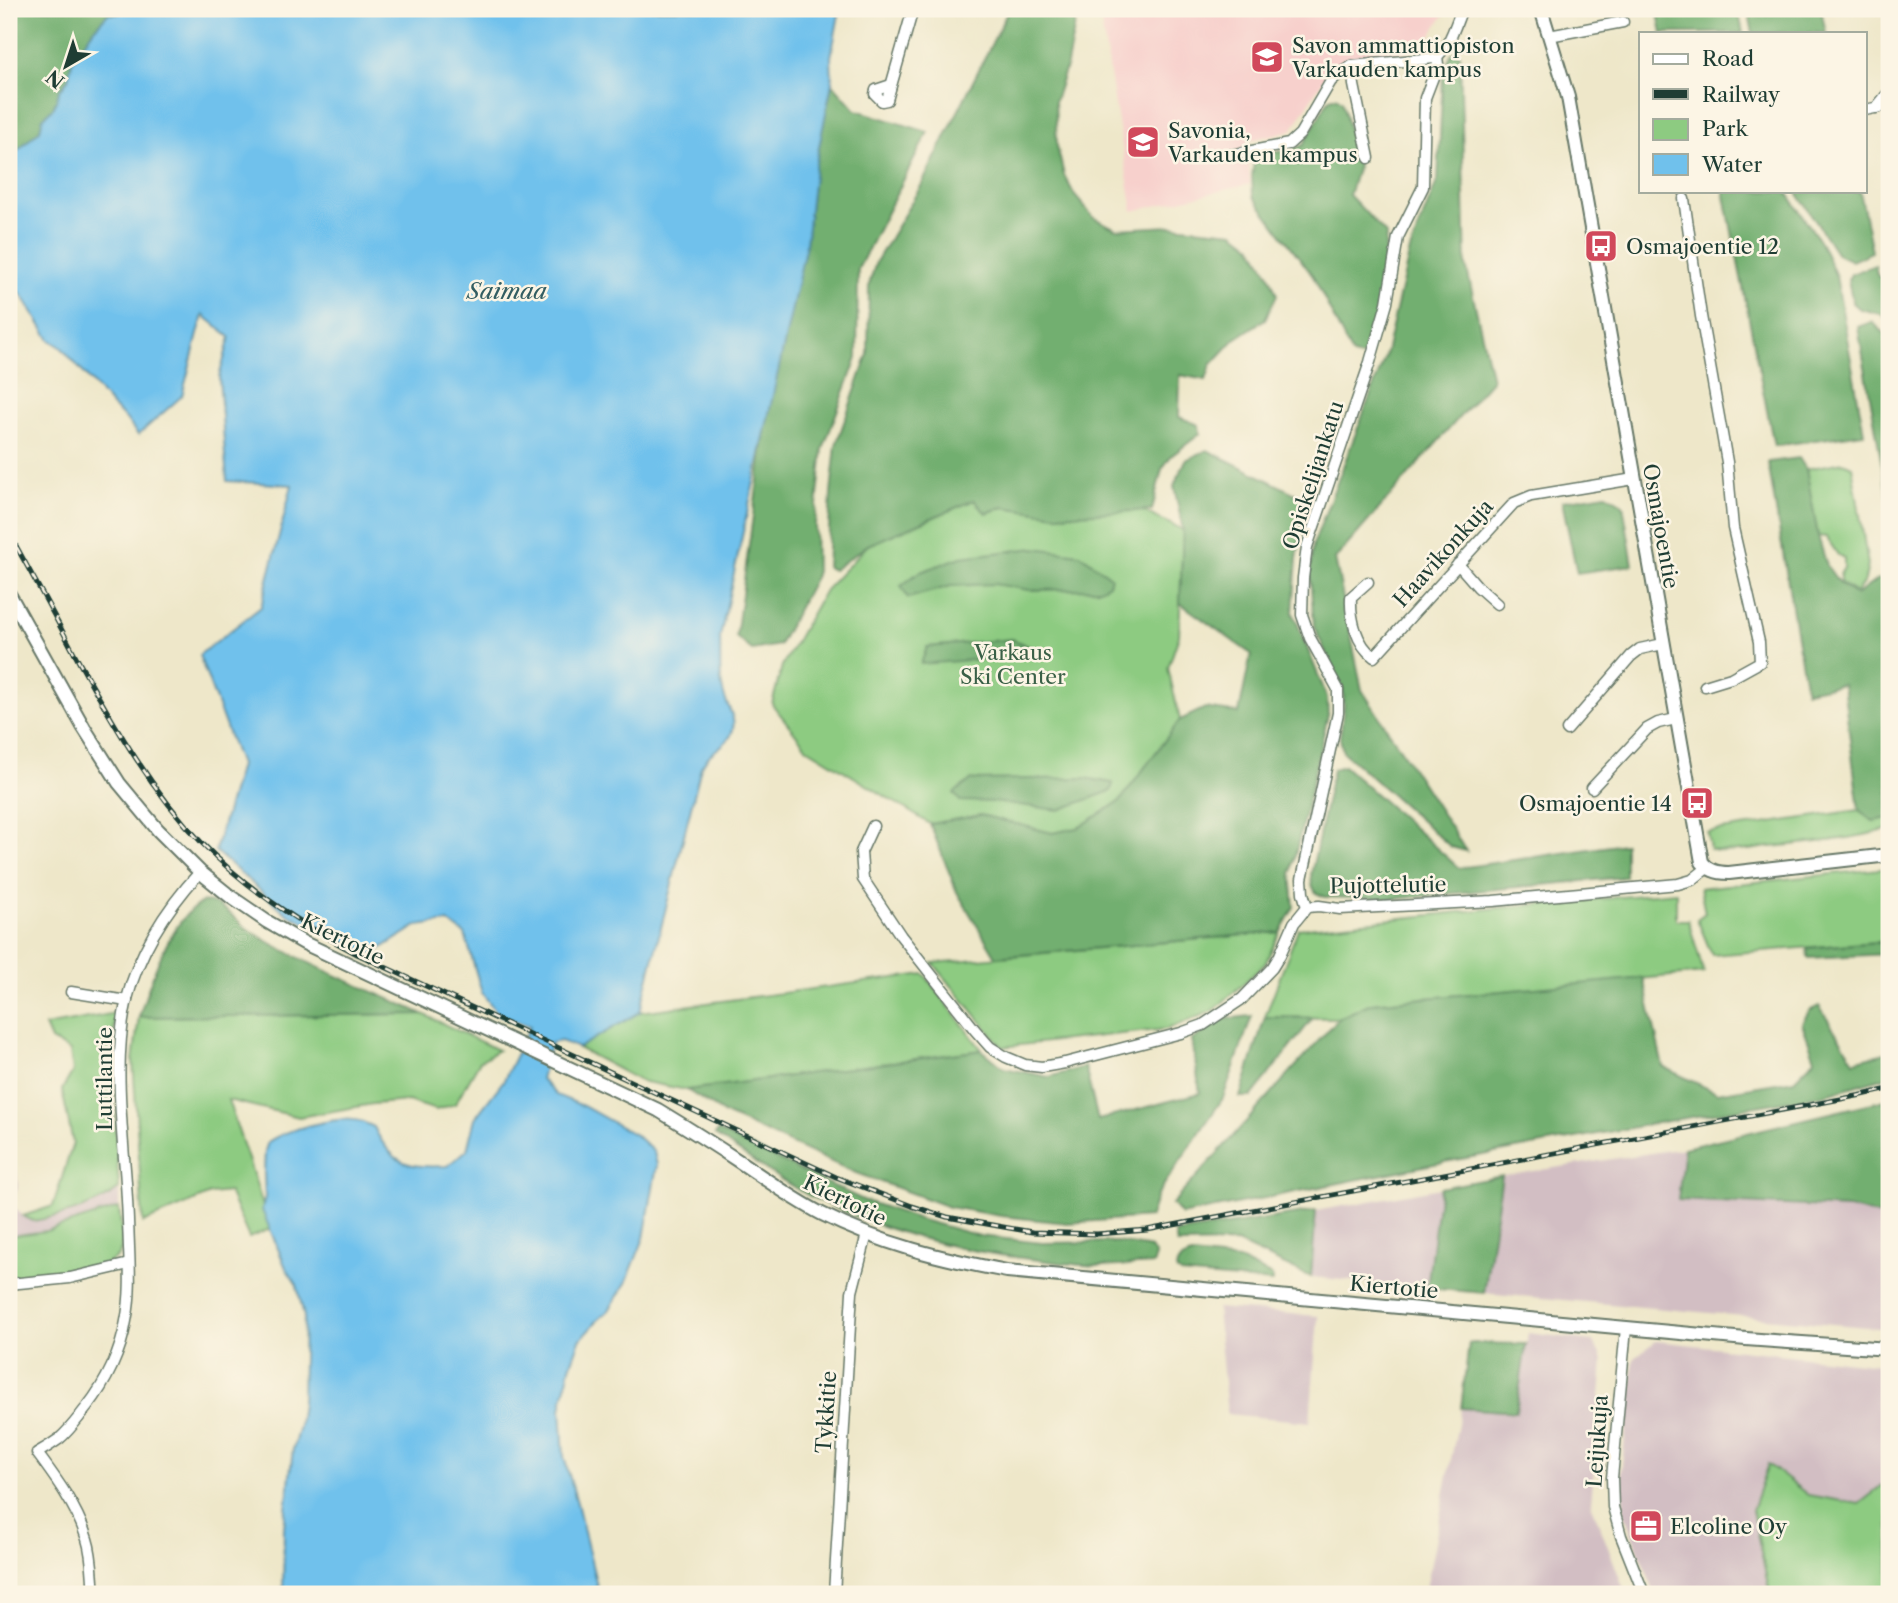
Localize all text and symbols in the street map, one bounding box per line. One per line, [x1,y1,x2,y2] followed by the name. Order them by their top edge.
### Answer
[32,32,102,102] north arrow
[1639,32,1867,192] legend
[1291,33,1515,82] place label: Savon ammattiopiston Varkauden kampus
[1248,38,1286,76] school or university icon: Savon ammattiopiston Varkauden kampus
[1702,46,1754,71] text: Road
[42,65,69,93] text: N
[1702,82,1780,107] text: Railway
[1702,116,1748,141] text: Park
[1167,118,1358,167] place label: Savonia, Varkauden kampus
[1124,123,1162,161] school or university icon: Savonia, Varkauden kampus
[1701,152,1762,177] text: Water
[1582,227,1620,265] bus stop icon: Osmajoentie 12
[1626,234,1779,259] place label: Osmajoentie 12
[465,277,547,305] water label: Saimaa
[1277,397,1349,553] street label: Opiskelijankatu
[1638,462,1684,590] street label: Osmajoentie
[1388,493,1499,612] street label: Haavikonkuja
[960,640,1066,689] park label: Varkaus Ski Center
[1678,784,1716,822] bus stop icon: Osmajoentie 14
[1519,791,1672,816] place label: Osmajoentie 14
[1329,871,1447,899] street label: Pujottelutie
[297,908,389,970] street label: Kiertotie
[92,1027,117,1131] street label: Luttilantie
[799,1169,891,1231] street label: Kiertotie
[1348,1271,1440,1303] street label: Kiertotie
[811,1370,841,1454] street label: Tykkitie
[1581,1393,1613,1488] street label: Leijukuja
[1627,1507,1665,1545] office icon: Elcoline Oy
[1670,1514,1787,1539] place label: Elcoline Oy

